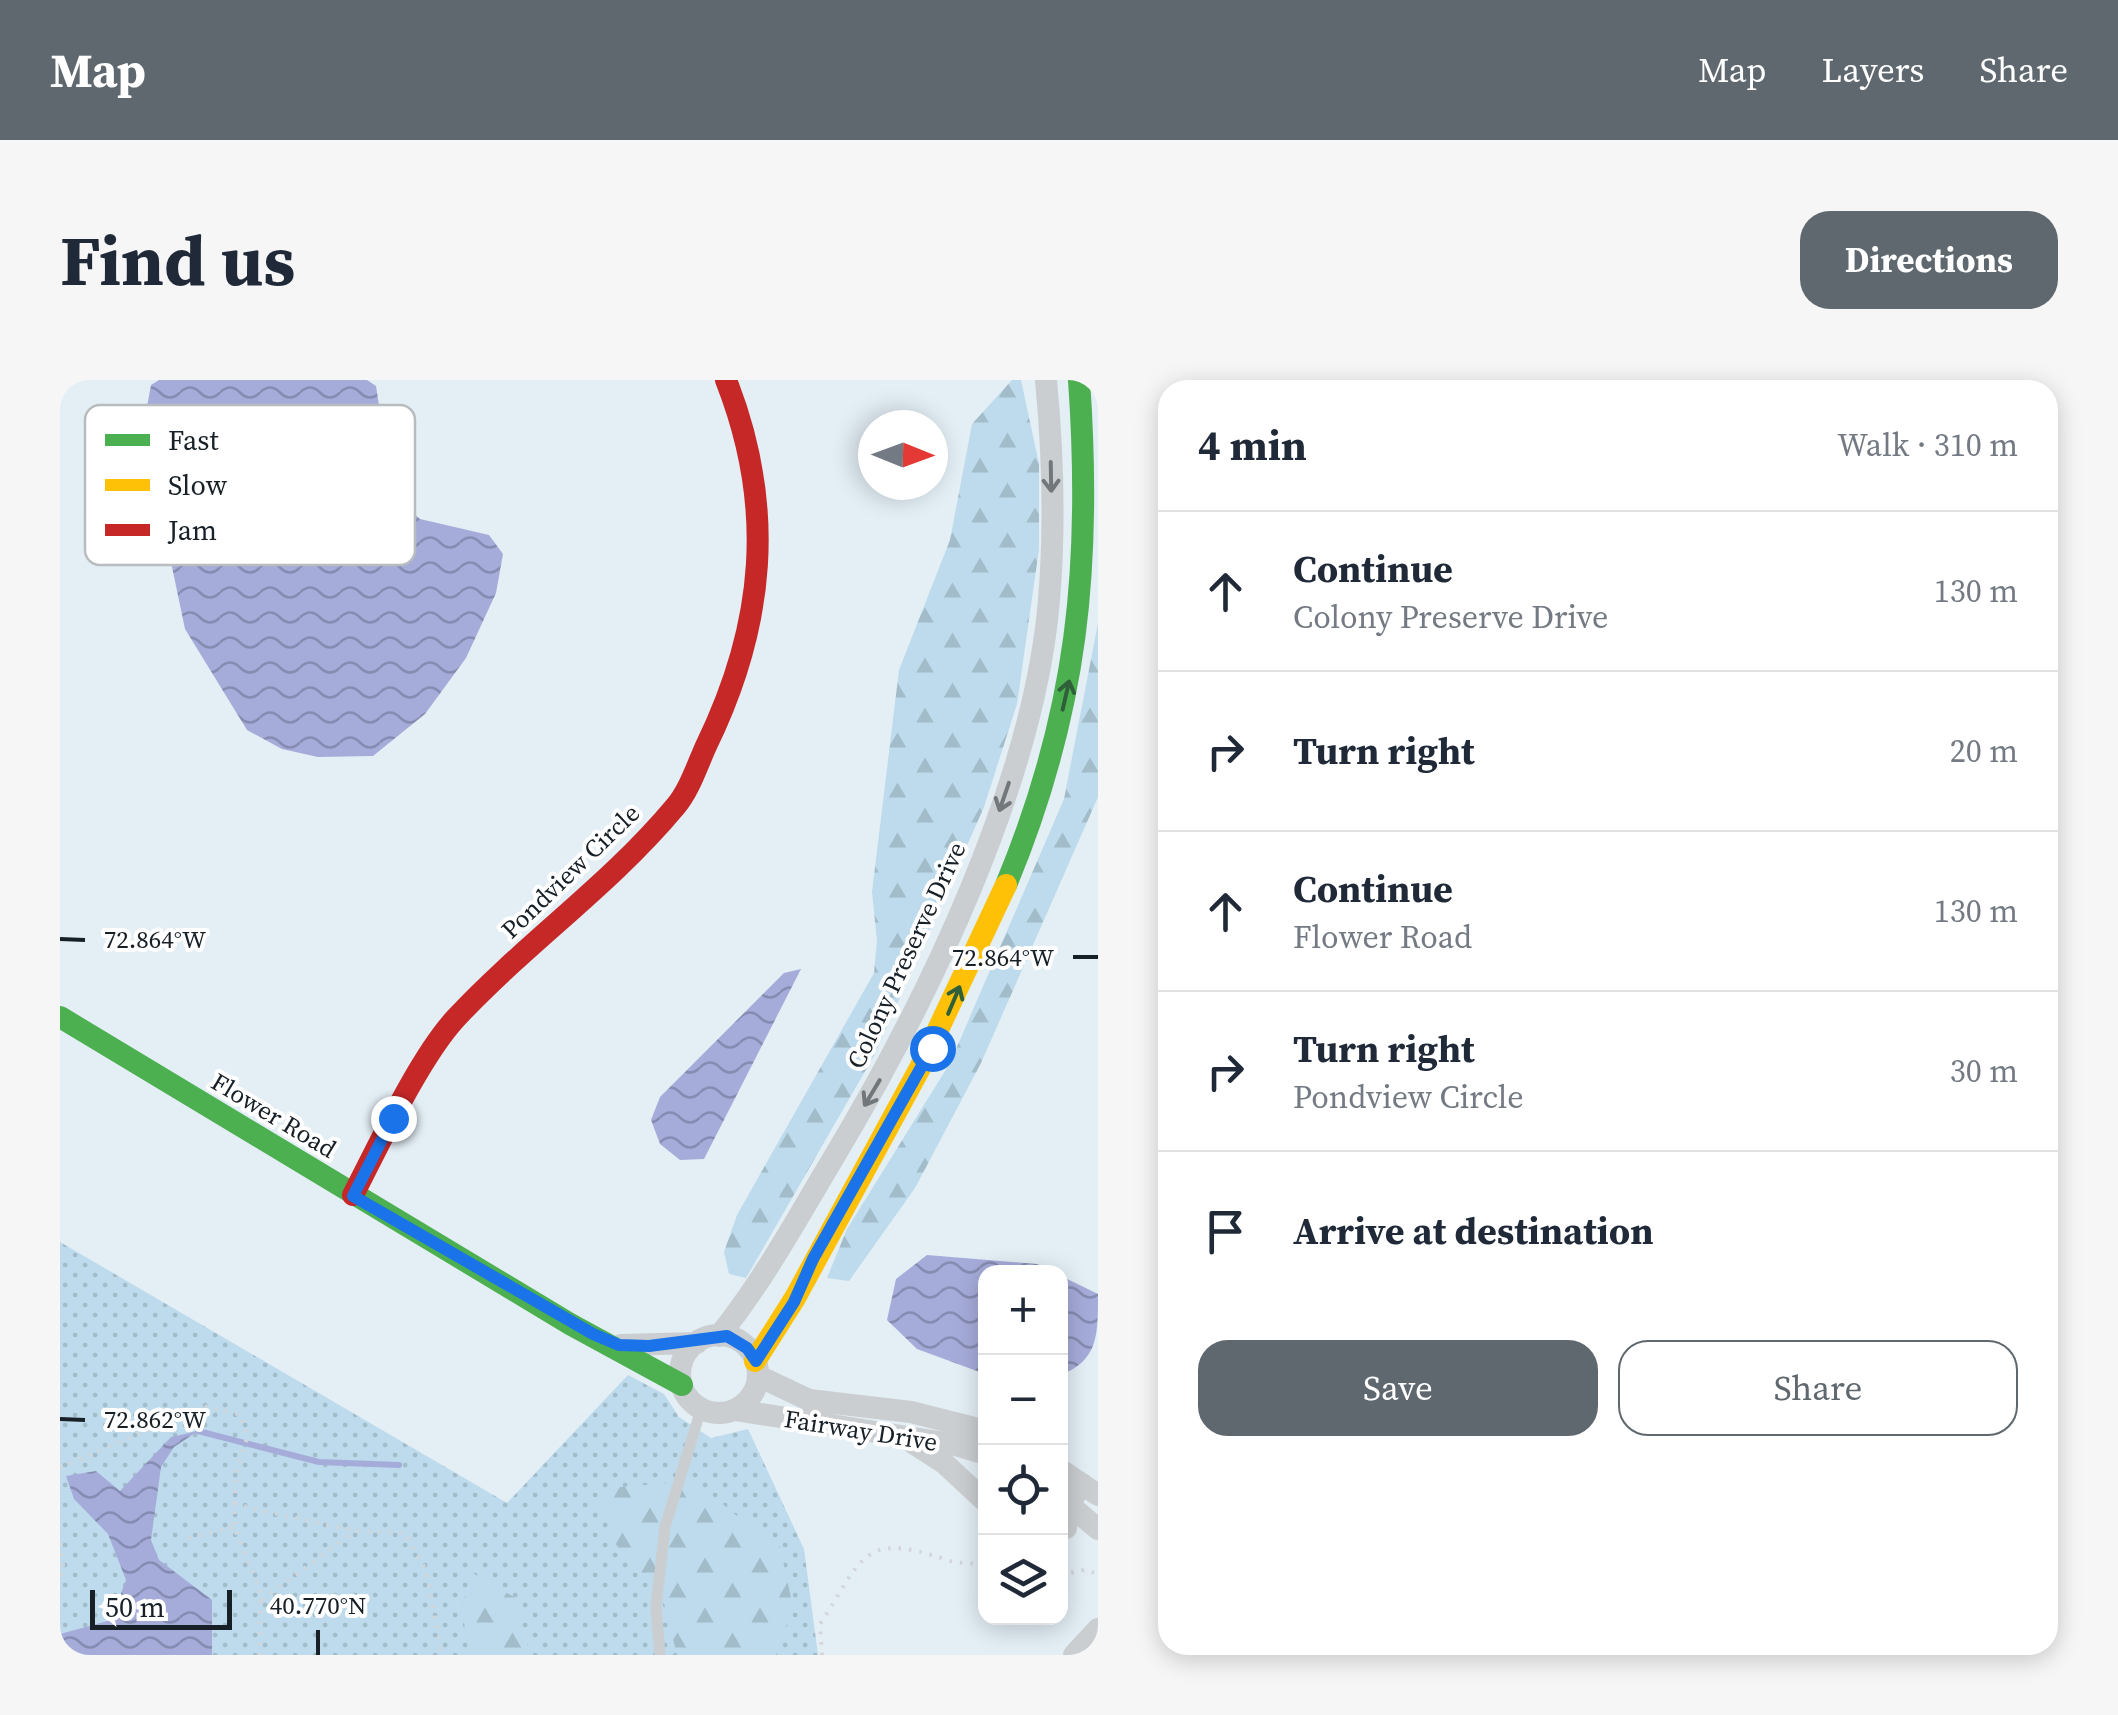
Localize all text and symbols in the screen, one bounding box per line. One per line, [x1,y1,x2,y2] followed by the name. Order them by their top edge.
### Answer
[50,37,146,103] text: Map
[1698,46,1766,94] text: Map
[1821,46,1924,94] text: Layers
[1979,46,2068,94] text: Share
[1800,211,2058,309] button: Directions
[60,212,295,308] text: Find us
[85,405,415,565] legend
[858,410,948,500] north arrow
[1198,416,1307,474] text: 4 min
[168,421,219,459] text: Fast
[1837,423,2018,467] text: Walk · 310 m
[1042,460,1060,493] one-way arrow
[168,466,228,504] text: Slow
[167,511,217,549] text: Jam
[1293,543,1453,595] text: Continue
[1198,564,1253,619] icon: ahead
[1934,569,2018,613] text: 130 m
[1293,595,1608,639] text: Colony Preserve Drive
[1058,680,1076,712] one-way arrow
[1198,724,1253,779] icon: right
[1293,725,1475,777] text: Turn right
[1950,729,2018,773] text: 20 m
[994,780,1012,811] one-way arrow
[493,796,647,946] street label: Pondview Circle
[839,836,973,1074] street label: Colony Preserve Drive
[1293,863,1453,915] text: Continue
[1198,884,1253,939] icon: ahead
[1934,889,2018,933] text: 130 m
[1293,915,1472,959] text: Flower Road
[104,922,206,956] text: 72.864°W
[952,940,1054,974] text: 72.864°W
[946,985,964,1016] one-way arrow
[1293,1023,1475,1075] text: Turn right
[910,1026,956,1072] route start
[1198,1044,1253,1099] icon: right
[1950,1049,2018,1093] text: 30 m
[205,1064,343,1166] street label: Flower Road
[1293,1075,1524,1119] text: Pondview Circle
[862,1078,882,1107] one-way arrow
[371,1096,417,1142] route end
[1198,1204,1253,1259] icon: arrive
[1293,1205,1654,1257] text: Arrive at destination
[978,1265,1068,1625] map controls
[978,1265,1068,1355] button: +
[1198,1340,1598,1436] button: Save
[1618,1340,2018,1436] button: Share
[978,1355,1068,1445] button: −
[782,1401,940,1459] street label: Fairway Drive
[104,1402,206,1436] text: 72.862°W
[978,1445,1068,1535] button: locate
[978,1535,1068,1625] button: layers
[90,1585,232,1630] scale bar
[105,1588,165,1626] text: 50 m
[270,1588,366,1622] text: 40.770°N

